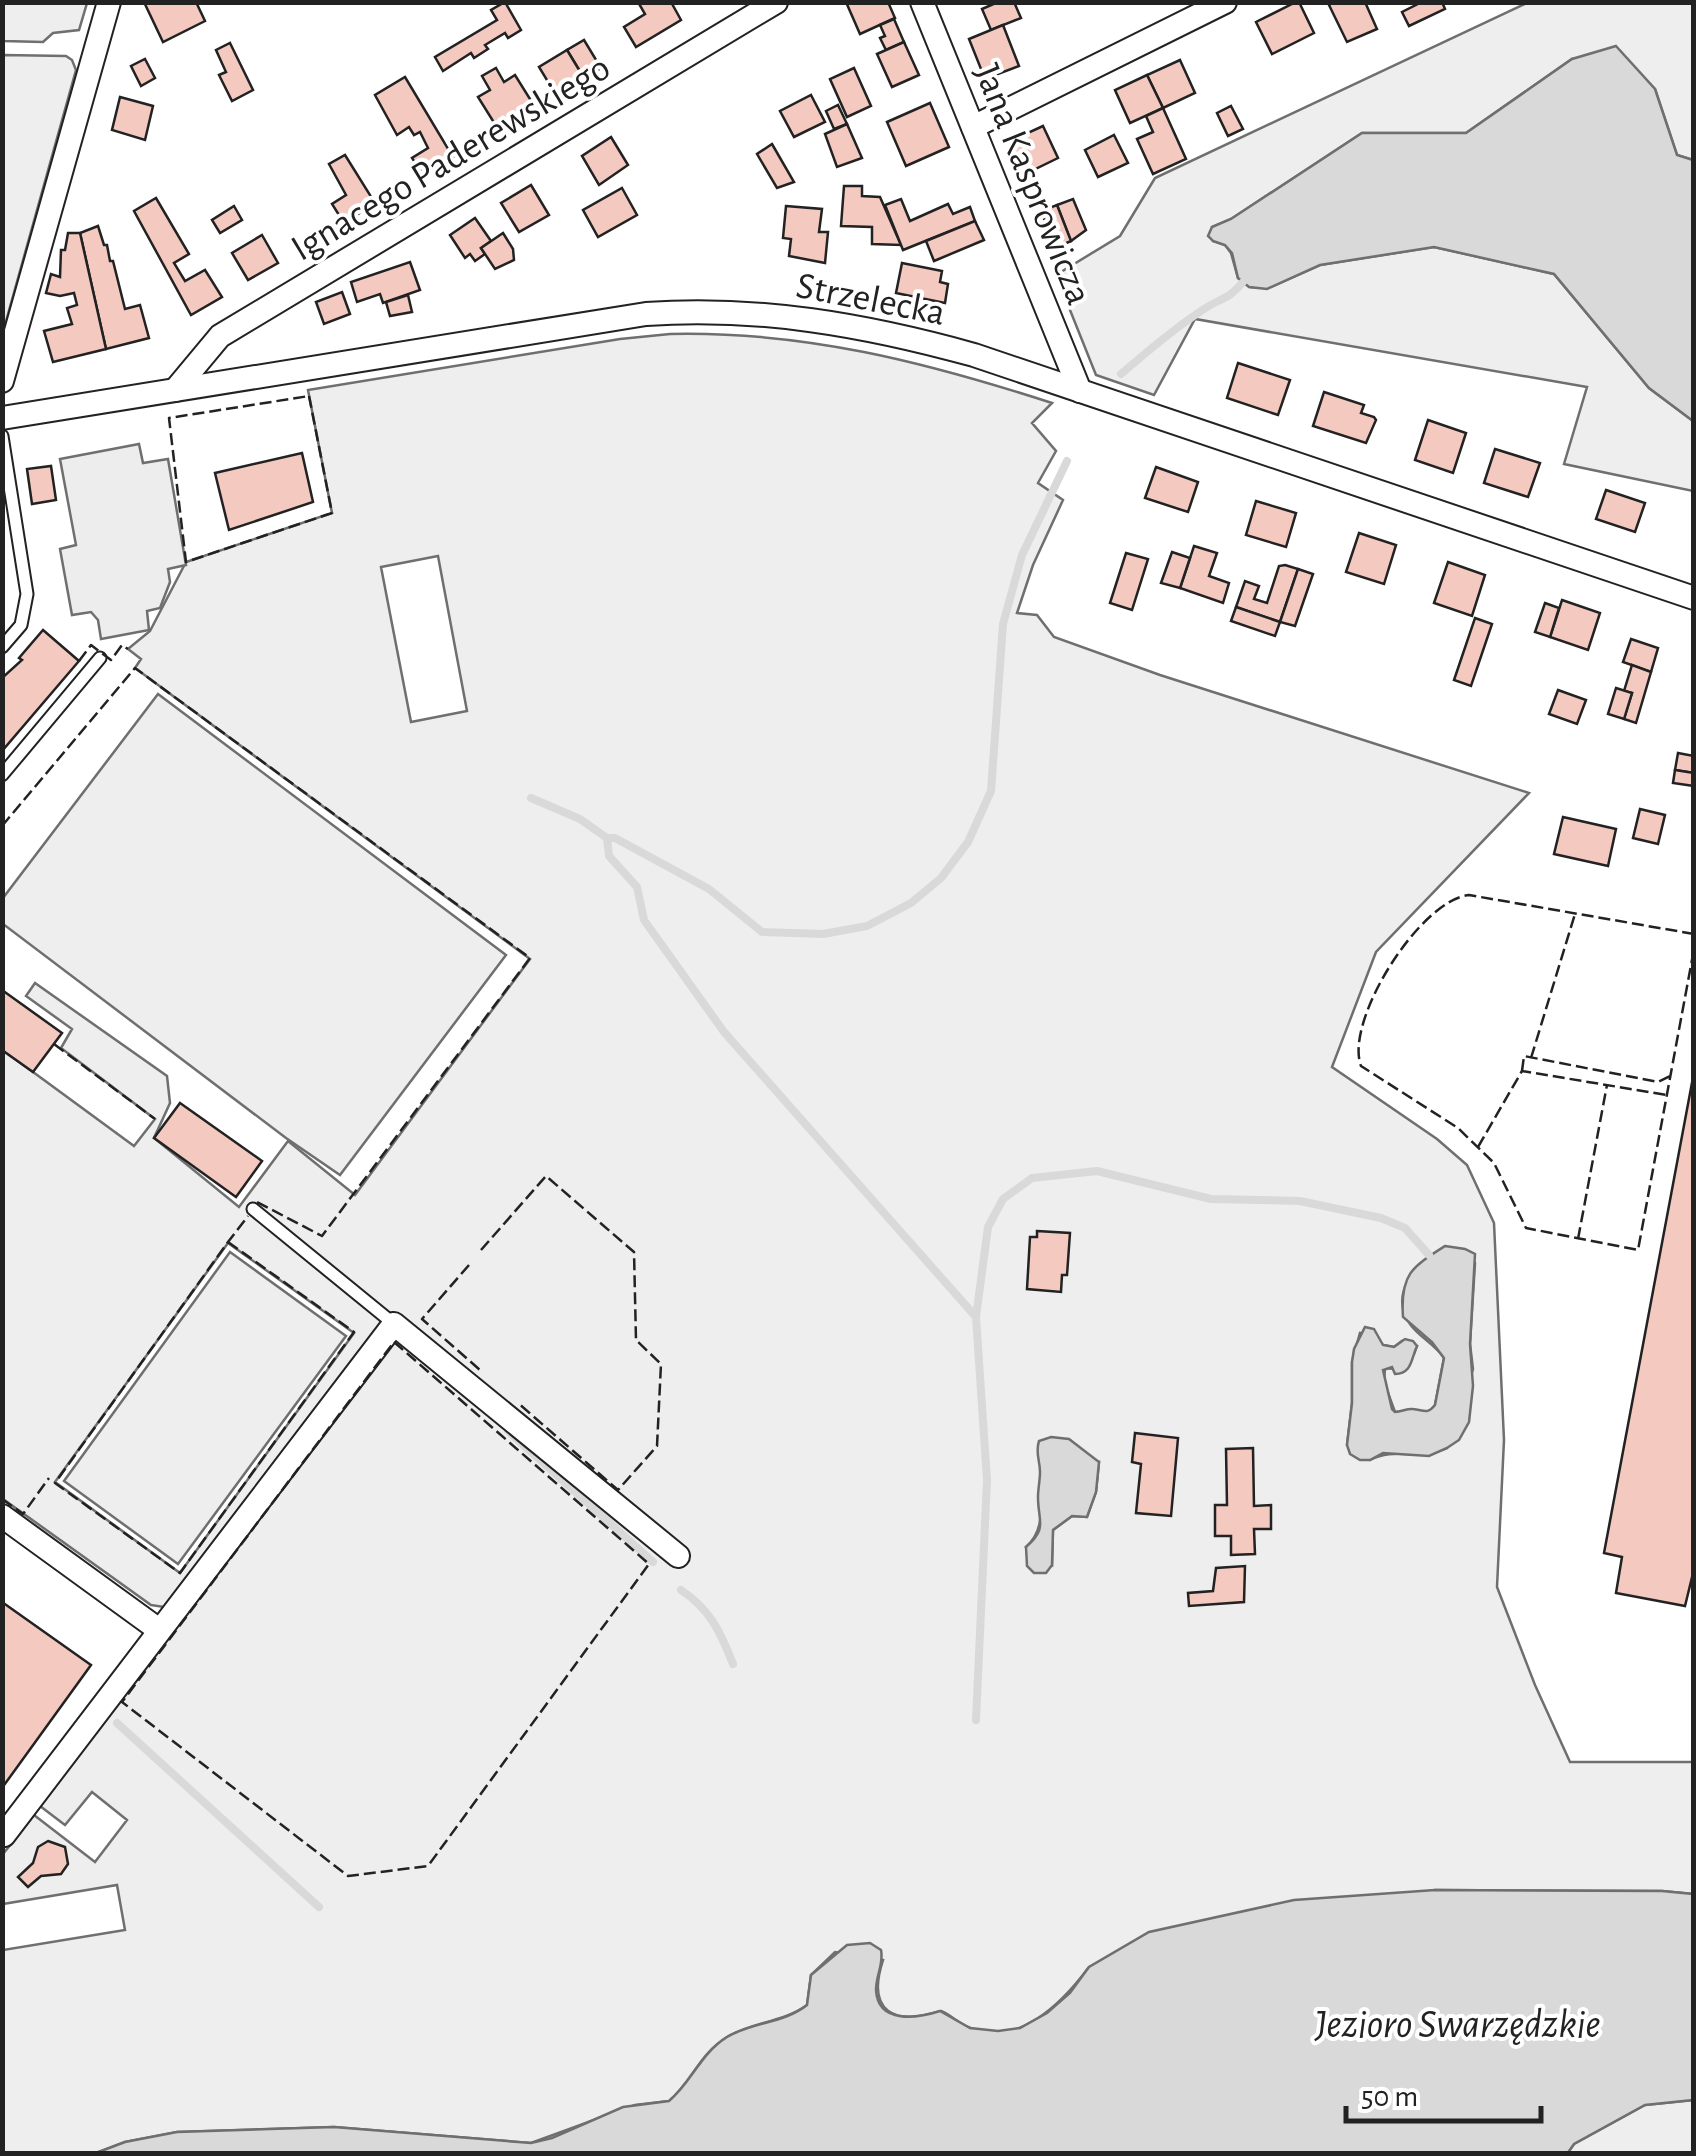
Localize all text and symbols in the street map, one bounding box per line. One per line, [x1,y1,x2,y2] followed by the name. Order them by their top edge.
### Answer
[285,49,617,269] street label: Ignacego Paderewskiego
[967,59,1098,310] street label: Jana Kasprowicza
[793,267,948,333] street label: Strzelecka
[1313,2005,1601,2045] water label: Jezioro Swarzędzkie
[1346,2061,1541,2123] scale bar
[1361,2082,1418,2112] text: 50 m

